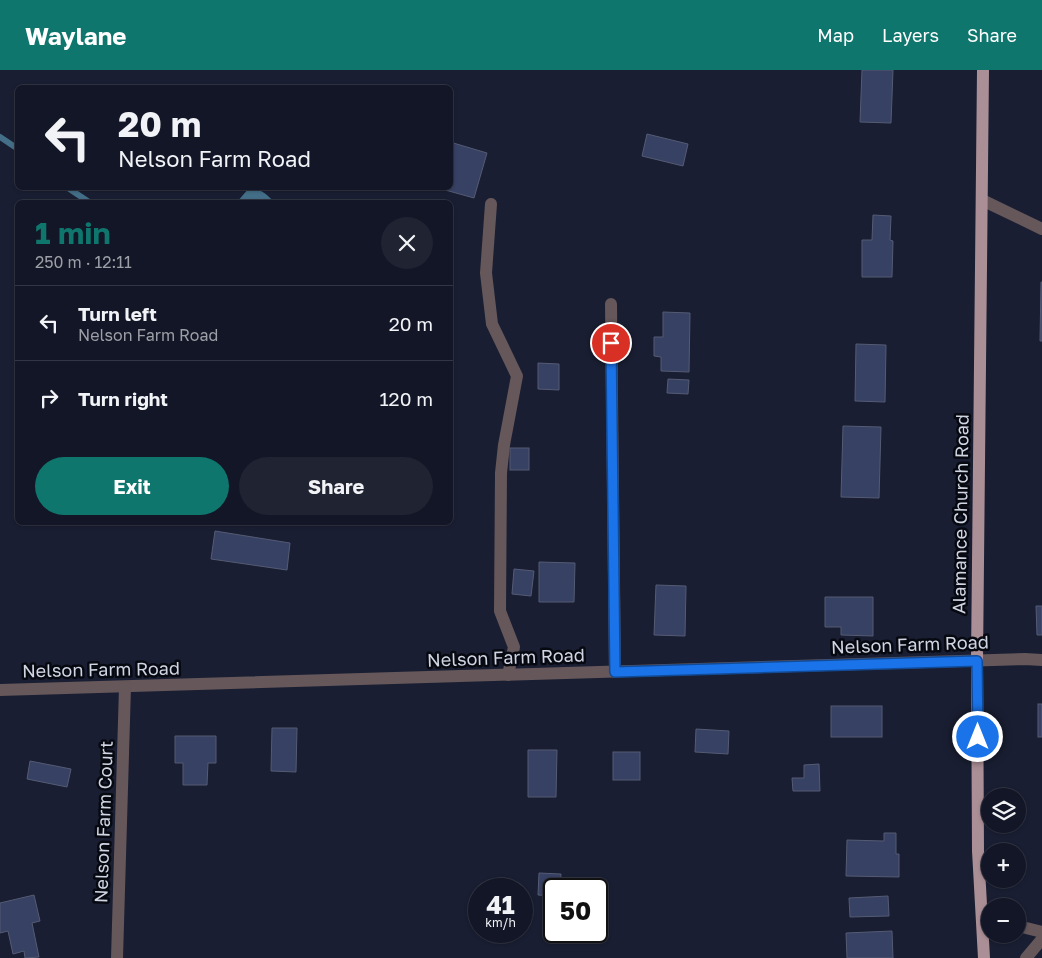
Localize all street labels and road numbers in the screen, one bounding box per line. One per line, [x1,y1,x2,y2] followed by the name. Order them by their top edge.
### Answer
[947,414,973,614] street label: Alamance Church Road
[831,630,989,658] street label: Nelson Farm Road
[427,643,585,671] street label: Nelson Farm Road
[22,657,180,681] street label: Nelson Farm Road
[89,740,117,903] street label: Nelson Farm Court

